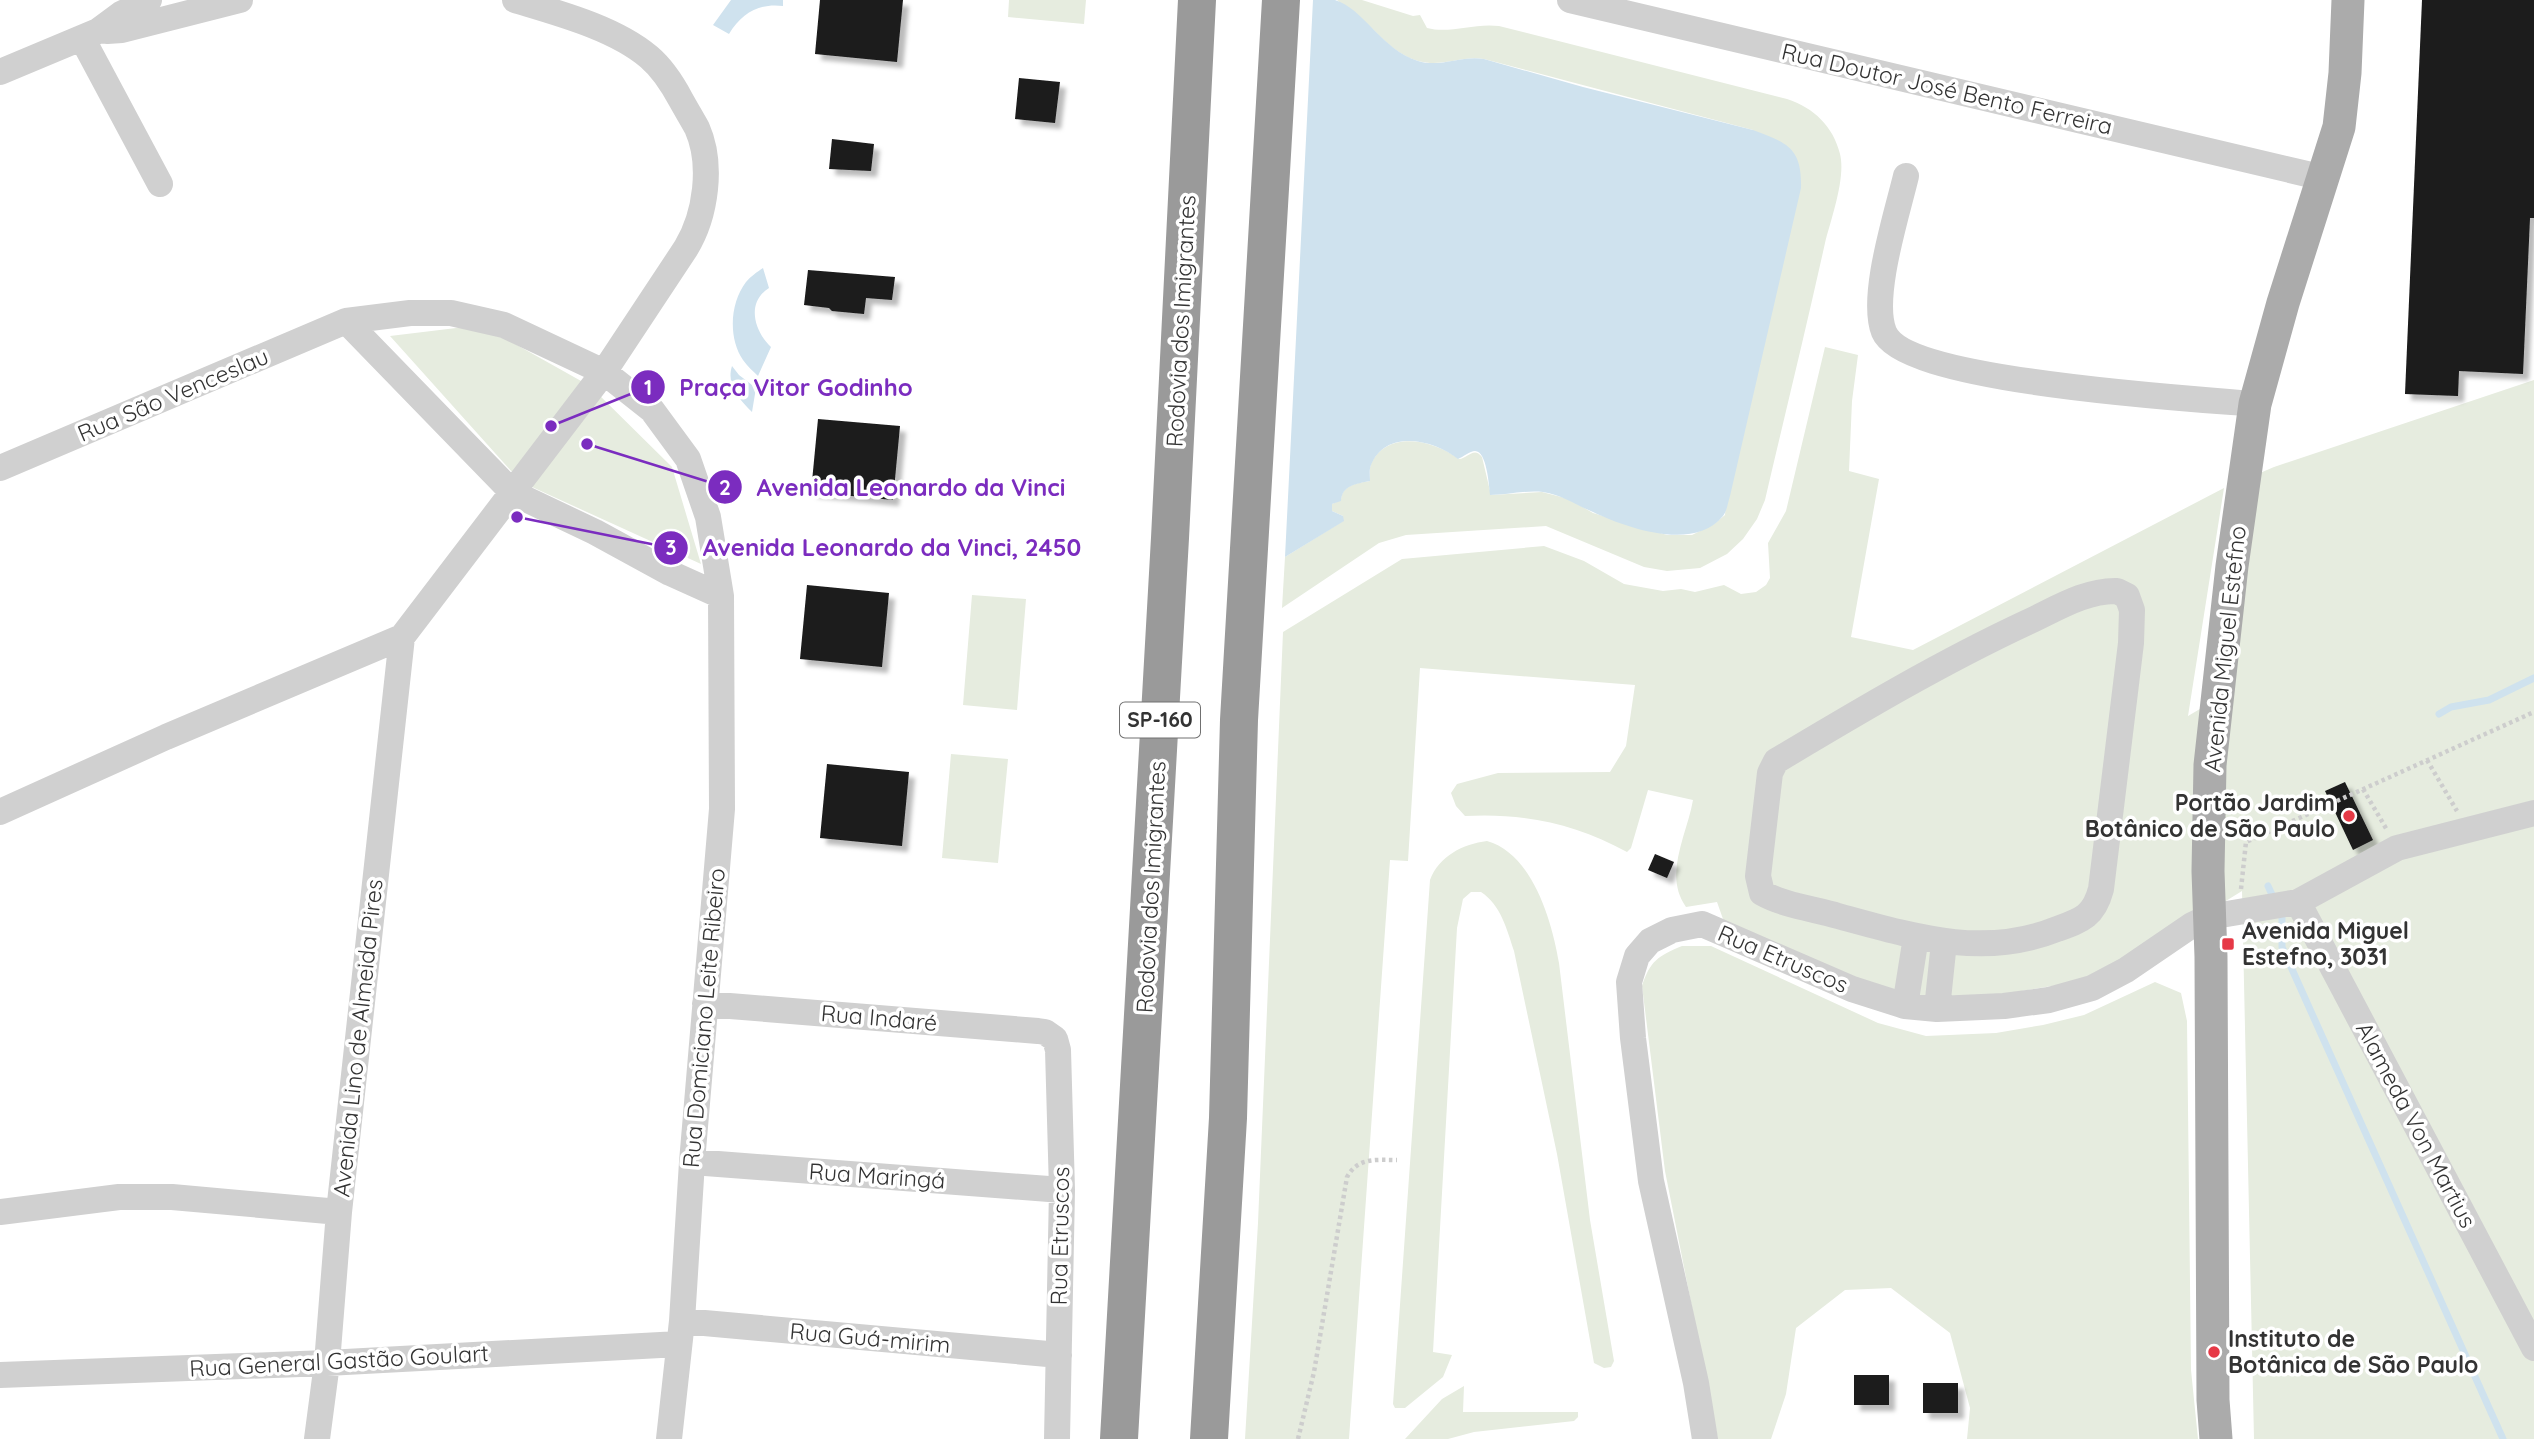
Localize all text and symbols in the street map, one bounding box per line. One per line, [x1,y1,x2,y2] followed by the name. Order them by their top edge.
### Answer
[1779,36,2115,141] street label: Rua Doutor José Bento Ferreira
[1159,194,1202,448] street label: Rodovia dos Imigrantes
[73,341,273,448] street label: Rua São Venceslau
[631,365,927,410] callout: Praça Vitor Godinho
[679,372,913,402] text: Praça Vitor Godinho
[644,374,652,400] text: 1
[708,465,1080,510] callout: Avenida Leonardo da Vinci
[757,472,1065,502] text: Avenida Leonardo da Vinci
[719,474,731,500] text: 2
[2197,524,2252,773] street label: Avenida Miguel Estefno
[654,525,1095,570] callout: Avenida Leonardo da Vinci, 2450
[703,532,1081,562] text: Avenida Leonardo da Vinci, 2450
[665,534,677,560] text: 3
[1120,702,1200,738] road number: SP-160
[1129,760,1172,1014] street label: Rodovia dos Imigrantes
[2085,788,2335,843] place label: Portão Jardim Botânico de São Paulo
[2341,808,2357,824] marker: Portão Jardim Botânico de São Paulo
[676,867,731,1169] street label: Rua Domiciano Leite Ribeiro
[326,878,389,1198] street label: Avenida Lino de Almeida Pires
[2242,916,2409,971] place label: Avenida Miguel Estefno, 3031
[1714,918,1853,999] street label: Rua Etruscos
[2220,936,2236,952] marker: Avenida Miguel Estefno, 3031
[820,998,938,1037] street label: Rua Indaré
[2350,1017,2483,1233] street label: Alameda Von Martius
[808,1156,946,1195] street label: Rua Maringá
[1044,1166,1075,1306] street label: Rua Etruscos
[789,1316,952,1359] street label: Rua Guá-mirim
[2228,1324,2478,1379] place label: Instituto de Botânica de São Paulo
[189,1338,490,1383] street label: Rua General Gastão Goulart
[2206,1344,2222,1360] marker: Instituto de Botânica de São Paulo

